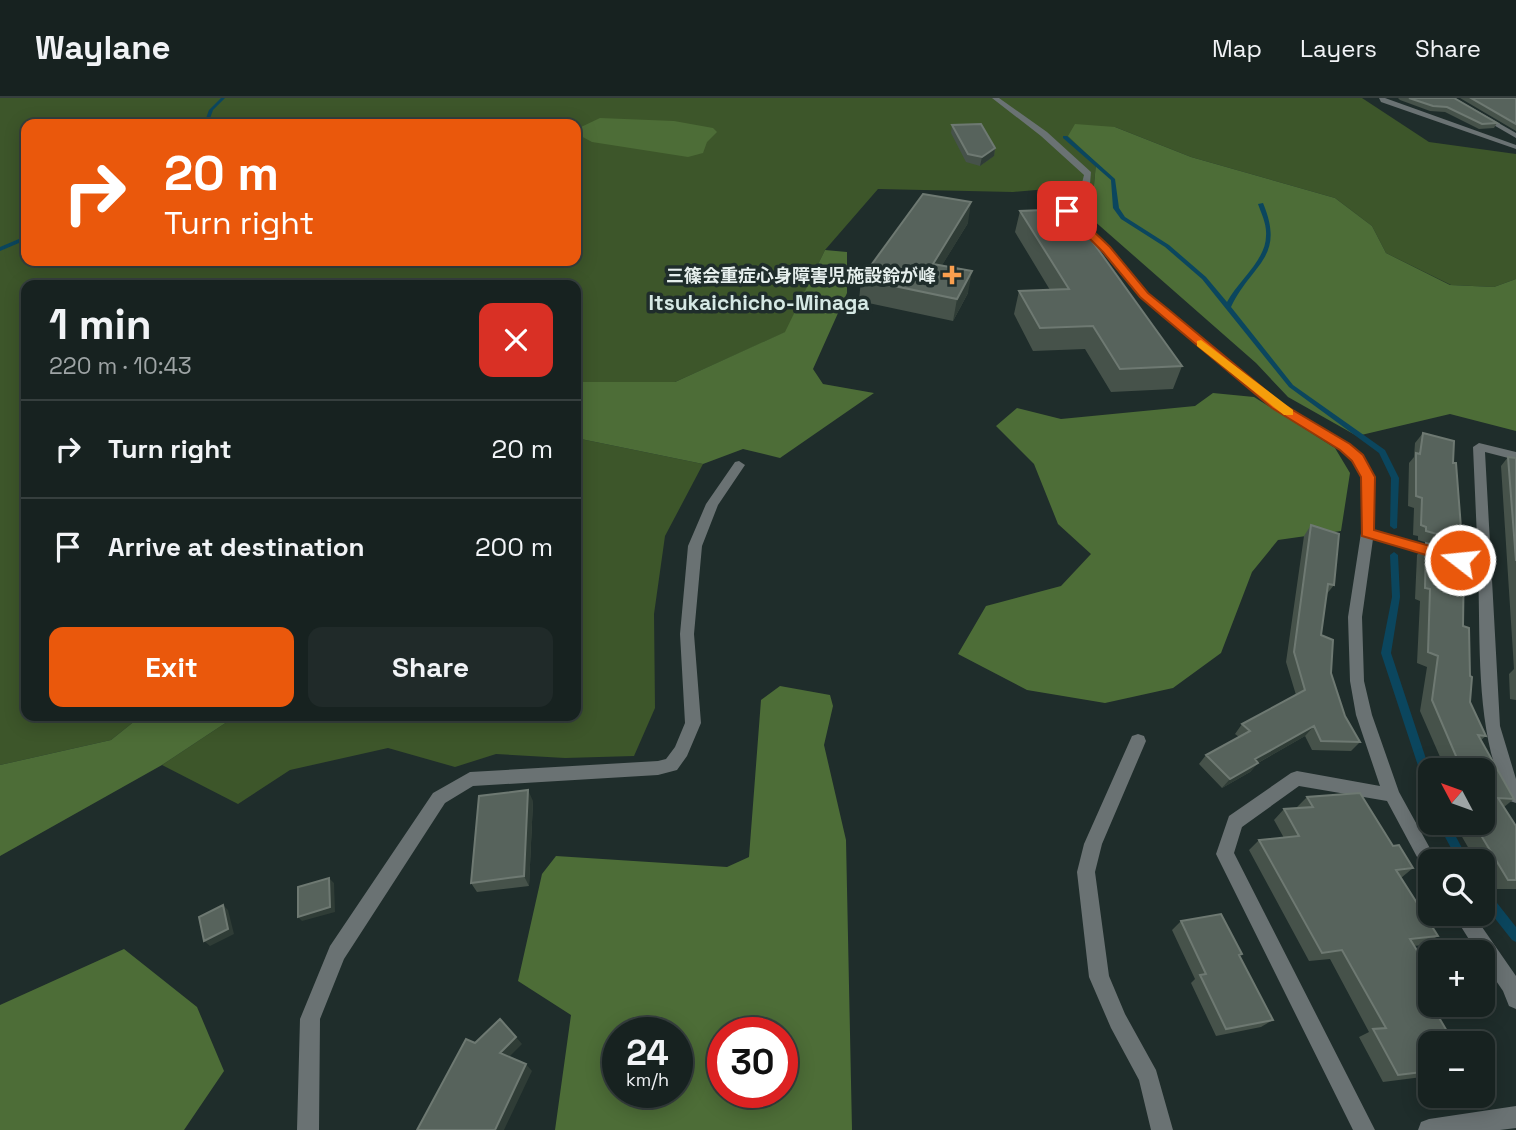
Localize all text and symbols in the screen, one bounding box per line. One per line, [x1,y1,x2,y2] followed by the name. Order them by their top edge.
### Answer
[35,27,171,69] text: Waylane
[1212,33,1262,64] text: Map
[1300,33,1377,64] text: Layers
[1415,33,1481,64] text: Share
[164,142,279,204] text: 20 m
[49,147,140,238] icon: right
[1037,181,1097,241] pin
[1048,192,1086,230] icon: arrive
[164,203,314,243] text: Turn right
[666,264,936,287] place label: 三篠会重症心身障害児施設鈴が峰
[942,265,962,285] marker: 三篠会重症心身障害児施設鈴が峰
[649,289,869,316] district label: Itsukaichicho-Minaga
[49,298,152,351] text: 1 min
[479,303,553,377] button: close
[49,351,192,381] text: 220 m · 10:43
[49,430,87,468] icon: right
[108,432,232,466] text: Turn right
[492,432,553,466] text: 20 m
[1423,523,1497,597] position arrow
[49,528,87,566] icon: arrive
[108,530,365,564] text: Arrive at destination
[475,530,553,564] text: 200 m
[49,627,294,707] button: Exit
[308,627,553,707] button: Share
[1418,758,1494,835] north arrow
[1418,758,1495,1108] map controls
[1418,849,1495,926] button: search
[1418,940,1495,1017] button: +
[707,1017,798,1108] speed limit sign: 30
[626,1031,669,1075] text: 24
[1418,1031,1495,1108] button: −
[626,1068,669,1091] text: km/h

